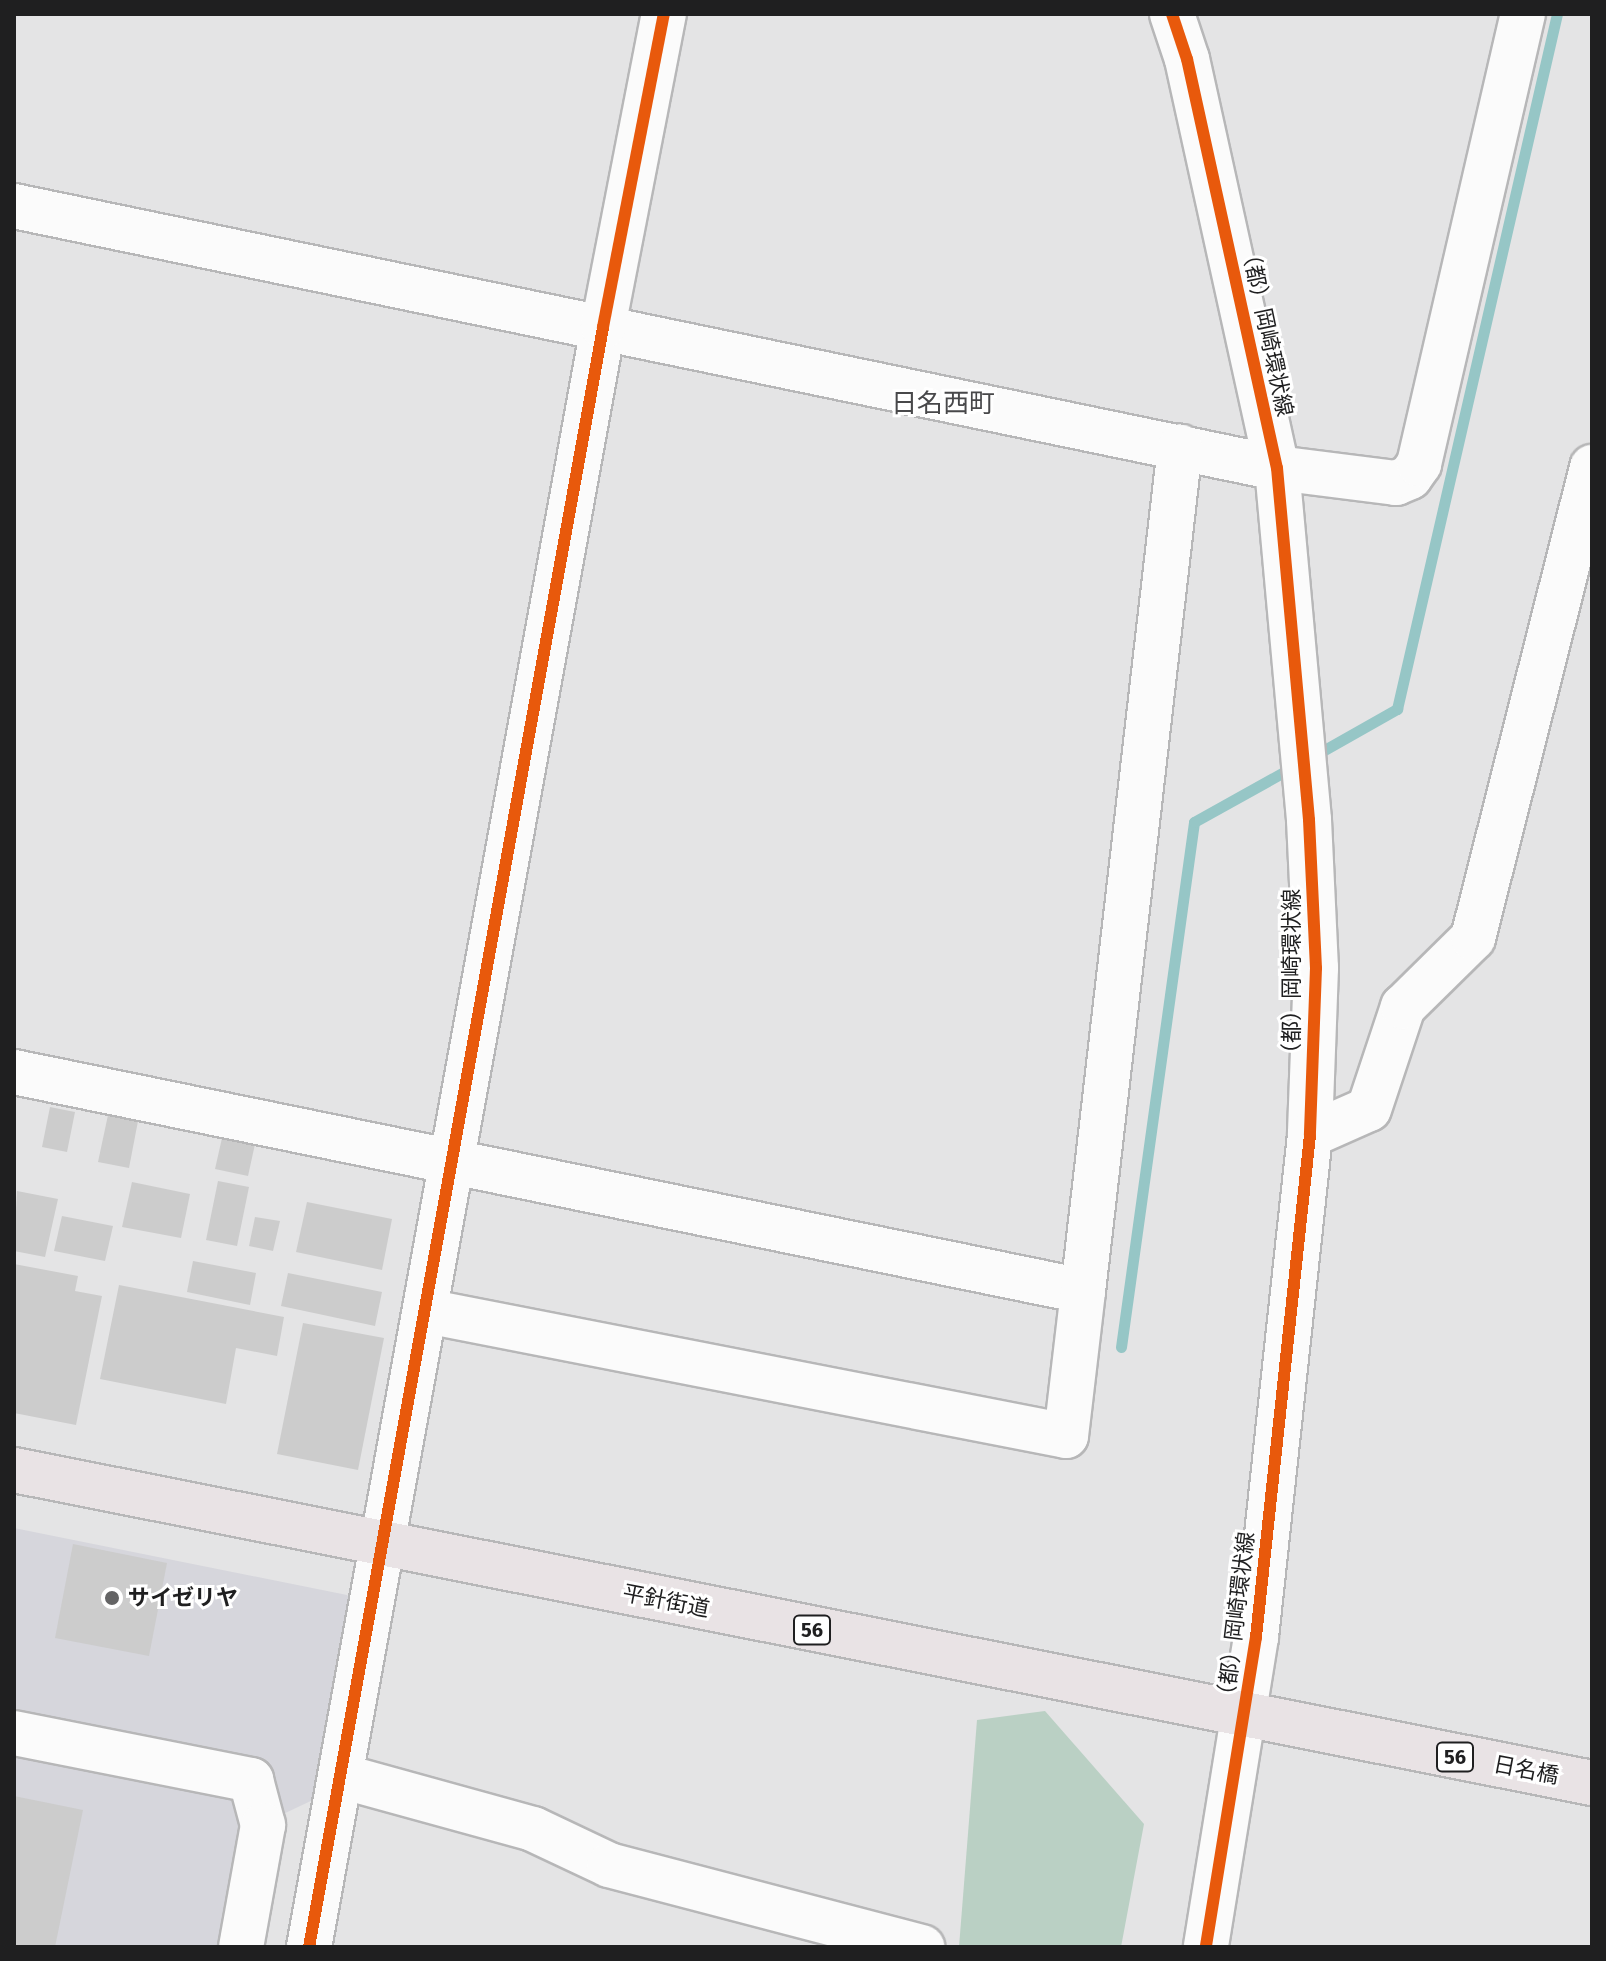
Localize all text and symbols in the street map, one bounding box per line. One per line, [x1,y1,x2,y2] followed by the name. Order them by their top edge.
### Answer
[1236,241,1298,419] street label: （都）岡崎環状線
[891,388,995,420] district label: 日名西町
[1279,889,1305,1065] street label: （都）岡崎環状線
[1212,1530,1260,1708] street label: （都）岡崎環状線
[620,1580,712,1622] street label: 平針街道
[128,1585,238,1611] place label: サイゼリヤ
[103,1589,121,1607] marker: サイゼリヤ
[792,1614,832,1646] road number: 56
[1435,1741,1475,1773] road number: 56
[1491,1751,1561,1789] street label: 日名橋

